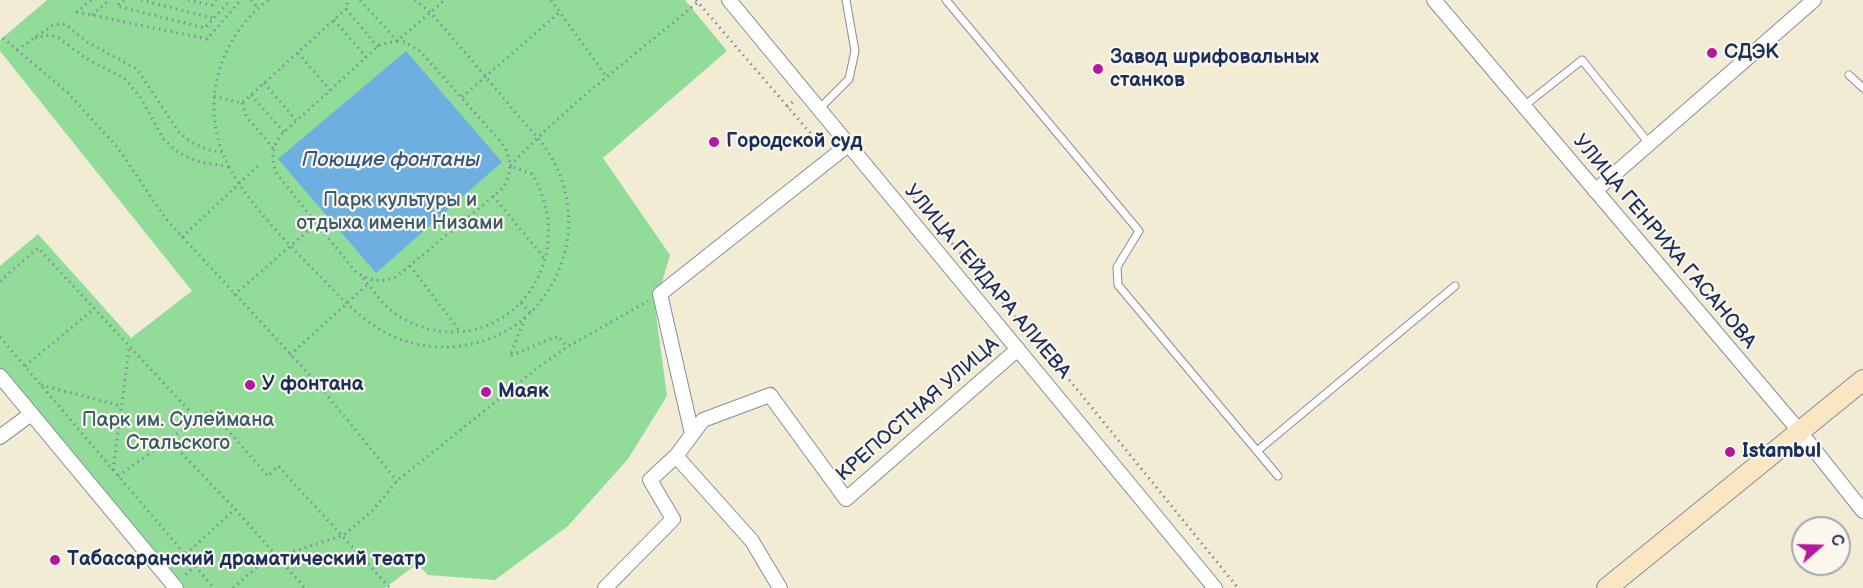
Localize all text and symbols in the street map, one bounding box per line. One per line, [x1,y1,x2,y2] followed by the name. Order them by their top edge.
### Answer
[1724,41,1779,65] place label: СДЭК
[1110,46,1319,93] place label: Завод шрифовальных станков
[1705,46,1719,60] marker: СДЭК
[1091,62,1105,76] marker: Завод шрифовальных станков
[726,130,862,154] place label: Городской суд
[1567,130,1761,354] street label: УЛИЦА ГЕНРИХА ГАСАНОВА
[707,135,721,149] marker: Городской суд
[302,148,480,174] water label: Поющие фонтаны
[899,180,1075,384] street label: УЛИЦА ГЕЙДАРА АЛИЕВА
[296,189,504,236] park label: Парк культуры и отдыха имени Низами
[832,333,1004,487] street label: КРЕПОСТНАЯ УЛИЦА
[262,373,363,397] place label: У фонтана
[243,378,257,392] marker: У фонтана
[498,380,549,404] place label: Маяк
[479,385,493,399] marker: Маяк
[82,409,274,456] park label: Парк им. Сулеймана Стальского
[1742,440,1821,464] place label: Istambul
[1723,445,1737,459] marker: Istambul
[1791,516,1851,576] north arrow
[1826,532,1847,549] text: С
[67,548,426,572] place label: Табасаранский драматический театр
[48,553,62,567] marker: Табасаранский драматический театр

